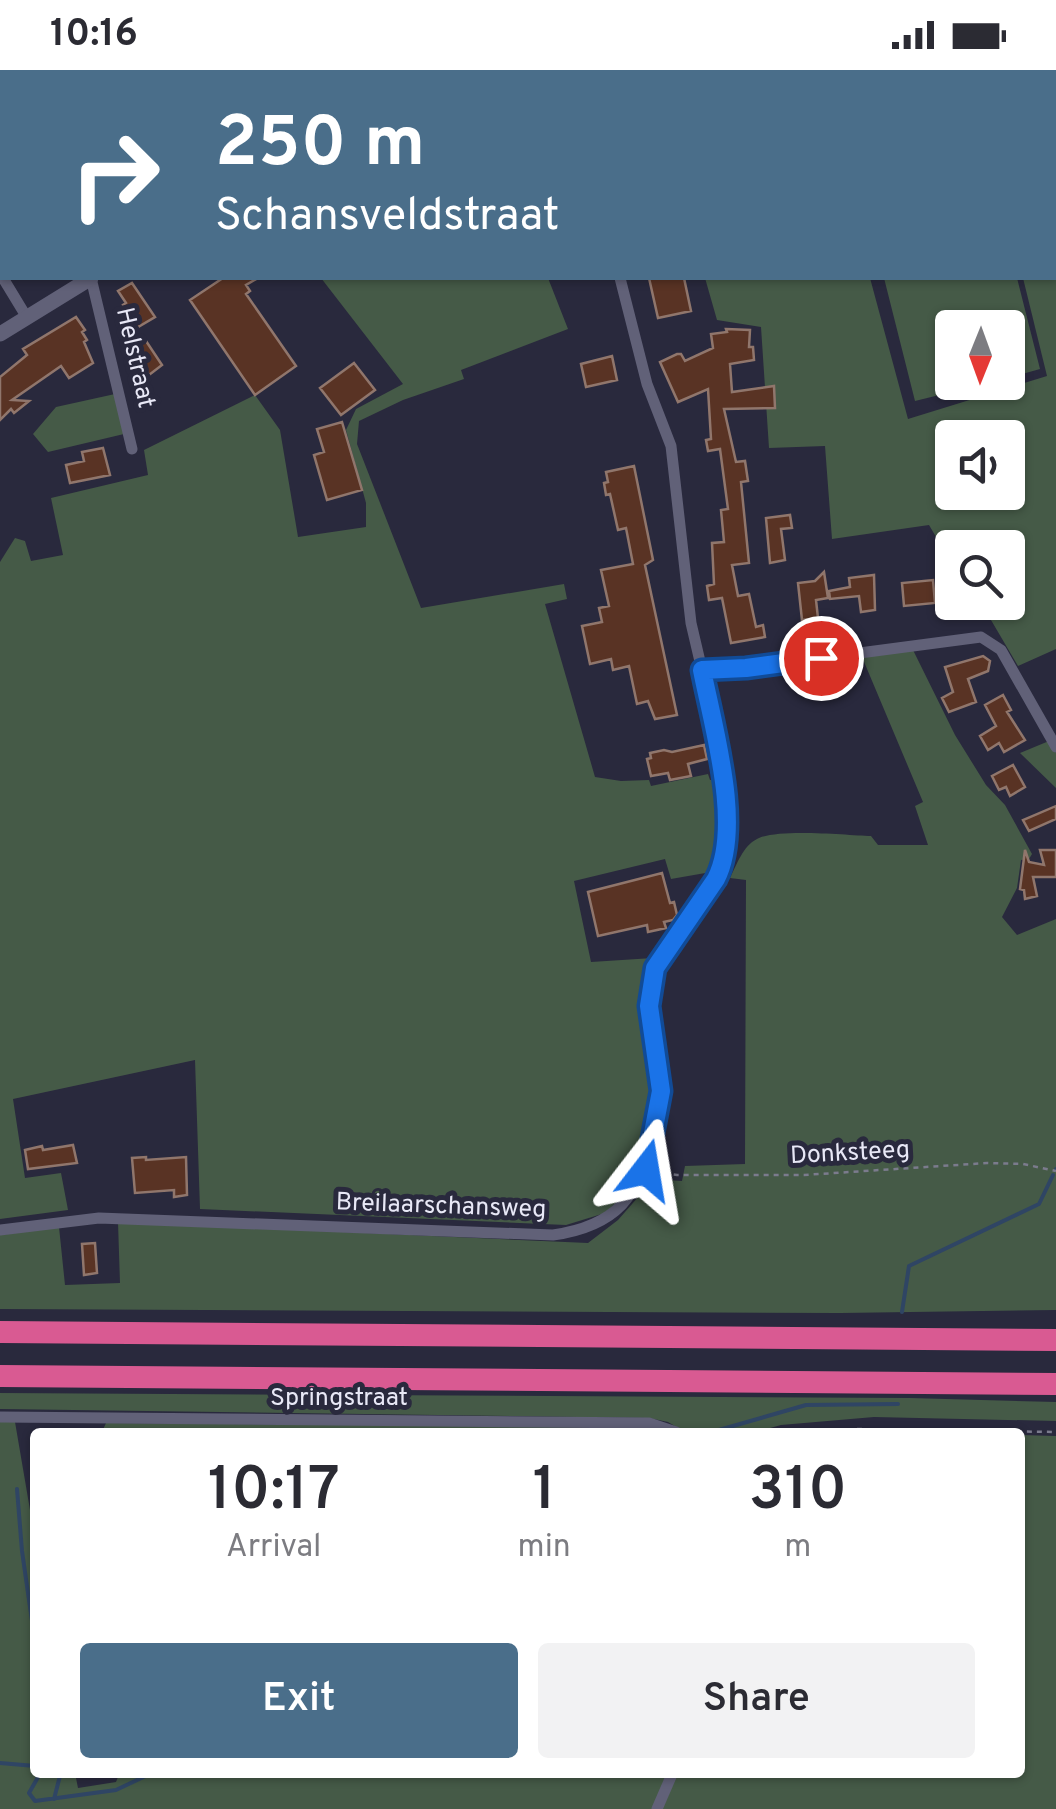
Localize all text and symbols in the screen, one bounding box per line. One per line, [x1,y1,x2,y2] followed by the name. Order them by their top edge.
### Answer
[50,11,138,60] text: 10:16
[215,102,425,191] text: 250 m
[50,110,180,240] icon: right
[215,189,560,246] text: Schansveldstraat
[107,305,161,411] street label: Helstraat
[935,310,1025,400] north arrow
[935,310,1025,620] map controls
[935,420,1025,510] button: sound
[935,530,1025,620] button: search
[779,616,864,701] pin
[794,631,849,686] icon: arrive
[594,1118,698,1222] position arrow
[789,1135,911,1173] street label: Donksteeg
[335,1187,547,1227] street label: Breilaarschansweg
[270,1383,408,1415] street label: Springstraat
[208,1455,340,1531] text: 10:17
[533,1455,556,1531] text: 1
[749,1455,847,1531] text: 310
[226,1528,322,1568] text: Arrival
[518,1528,571,1568] text: min
[784,1528,811,1568] text: m
[80,1643,518,1758] button: Exit
[538,1643,975,1758] button: Share

